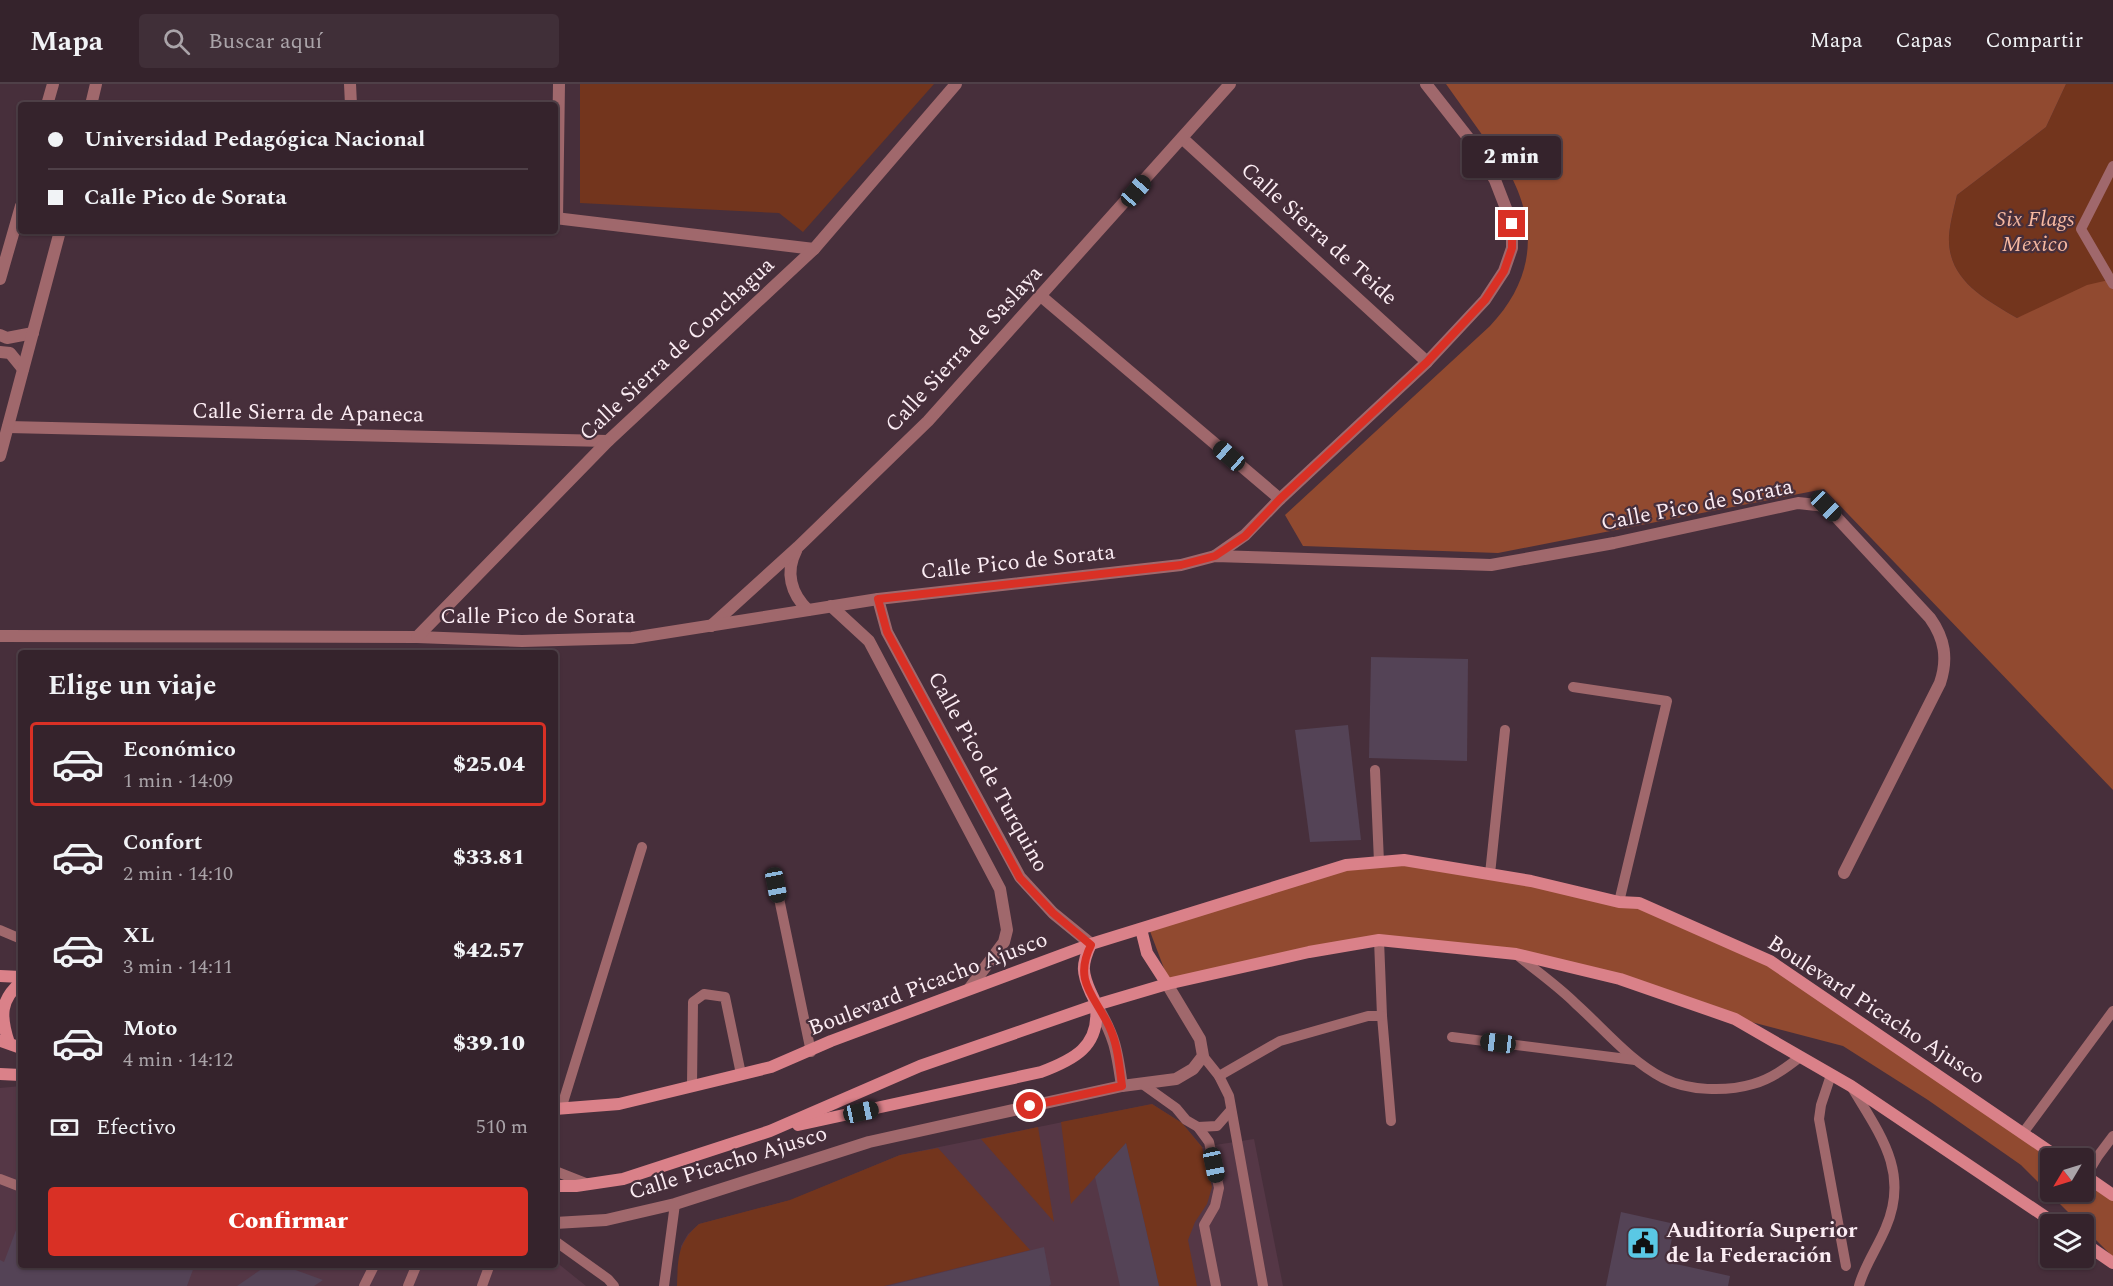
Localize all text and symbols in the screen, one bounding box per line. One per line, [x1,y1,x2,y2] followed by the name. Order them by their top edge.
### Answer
[139,14,559,68] search box
[30,20,103,63] text: Mapa
[160,25,193,58] icon: search
[208,25,322,58] text: Buscar aquí
[1810,25,1863,57] text: Mapa
[1896,25,1952,57] text: Capas
[1985,25,2083,57] text: Compartir
[84,123,425,156] text: Universidad Pedagógica Nacional
[1462,137,1562,179] callout: 2 min
[1484,142,1539,172] text: 2 min
[1233,154,1405,314] street label: Calle Sierra de Teide
[1117,172,1155,210] car
[84,181,287,214] text: Calle Pico de Sorata
[1995,203,2075,261] park label: Six Flags Mexico
[1498,210,1525,237] route end
[572,249,782,449] street label: Calle Sierra de Conchagua
[878,258,1051,440] street label: Calle Sierra de Saslaya
[192,394,424,432] street label: Calle Sierra de Apaneca
[1210,437,1248,475] car
[1598,470,1796,540] street label: Calle Pico de Sorata
[1807,487,1845,525] car
[919,535,1117,589] street label: Calle Pico de Sorata
[440,600,636,633] street label: Calle Pico de Sorata
[48,665,216,707] text: Elige un viaje
[919,666,1057,878] street label: Calle Pico de Turquino
[123,733,236,766] text: Económico
[51,737,105,791] icon: car
[453,748,525,781] text: $25.04
[123,766,233,796] text: 1 min · 14:09
[123,826,202,859] text: Confort
[51,830,105,884] icon: car
[453,841,525,874] text: $33.81
[123,859,233,889] text: 2 min · 14:10
[764,866,788,904] car
[123,919,154,952] text: XL
[51,923,105,977] icon: car
[803,923,1053,1045] street label: Boulevard Picacho Ajusco
[1760,927,1992,1093] street label: Boulevard Picacho Ajusco
[453,934,525,967] text: $42.57
[123,952,233,982] text: 3 min · 14:11
[123,1012,177,1045] text: Moto
[51,1016,105,1070] icon: car
[453,1027,525,1060] text: $39.10
[1479,1032,1517,1054] car
[123,1045,233,1075] text: 4 min · 14:12
[1016,1092,1043,1119] route start
[842,1099,880,1125] car
[48,1111,81,1144] icon: cash
[96,1111,176,1144] text: Efectivo
[476,1112,528,1142] text: 510 m
[625,1117,831,1209] street label: Calle Picacho Ajusco
[1201,1146,1227,1184] car
[2040,1148,2094,1202] north arrow
[2040,1148,2094,1268] map controls
[48,1187,528,1256] button: Confirmar
[1666,1214,1858,1272] place label: Auditoría Superior de la Federación
[2040,1214,2094,1268] button: layers
[1625,1225,1661,1261] public building icon: Auditoría Superior de la Federación

